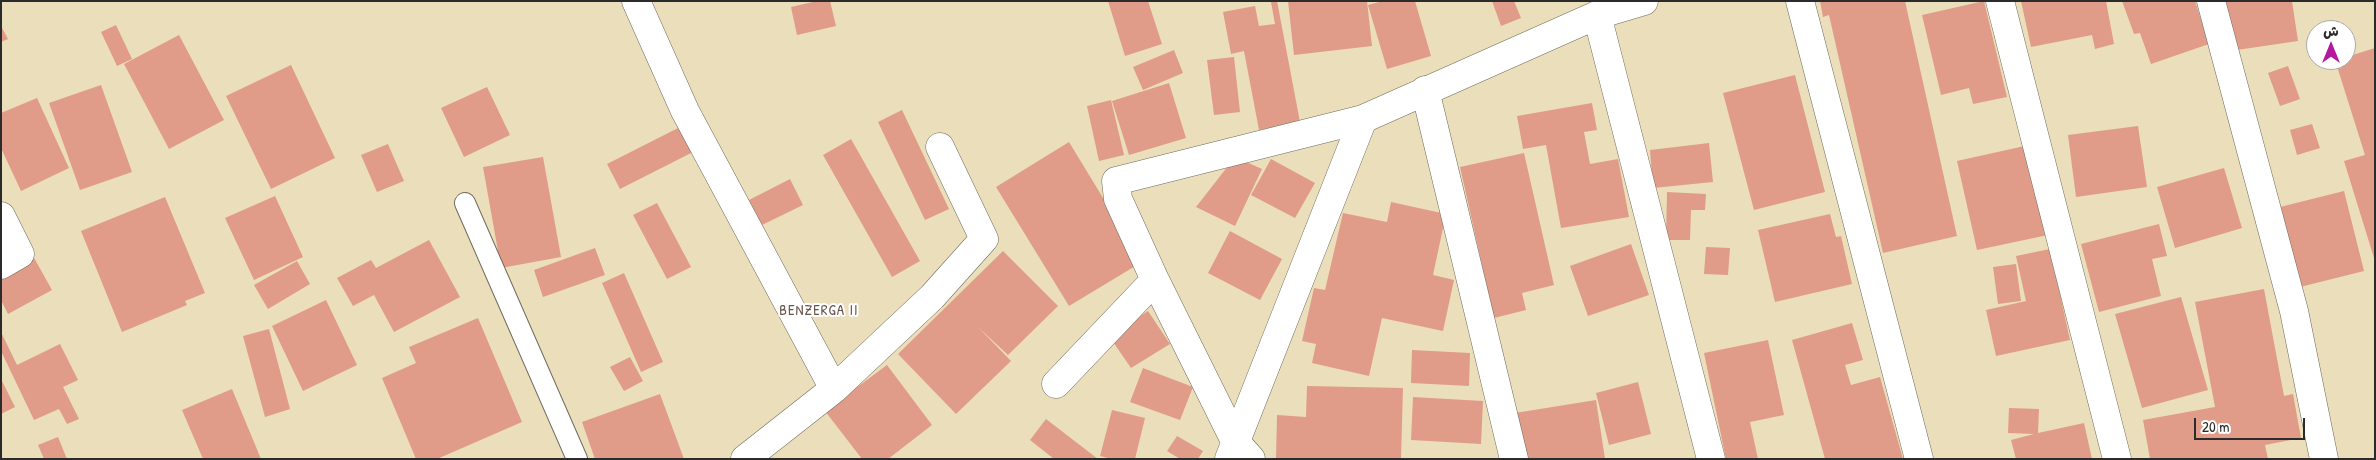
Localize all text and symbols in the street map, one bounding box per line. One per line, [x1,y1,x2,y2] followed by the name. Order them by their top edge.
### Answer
[2306,20,2356,70] north arrow
[2323,21,2339,40] text: ش
[778,302,860,320] district label: BENZERGA II
[2196,408,2307,440] scale bar
[2202,416,2229,437] text: 20 m

